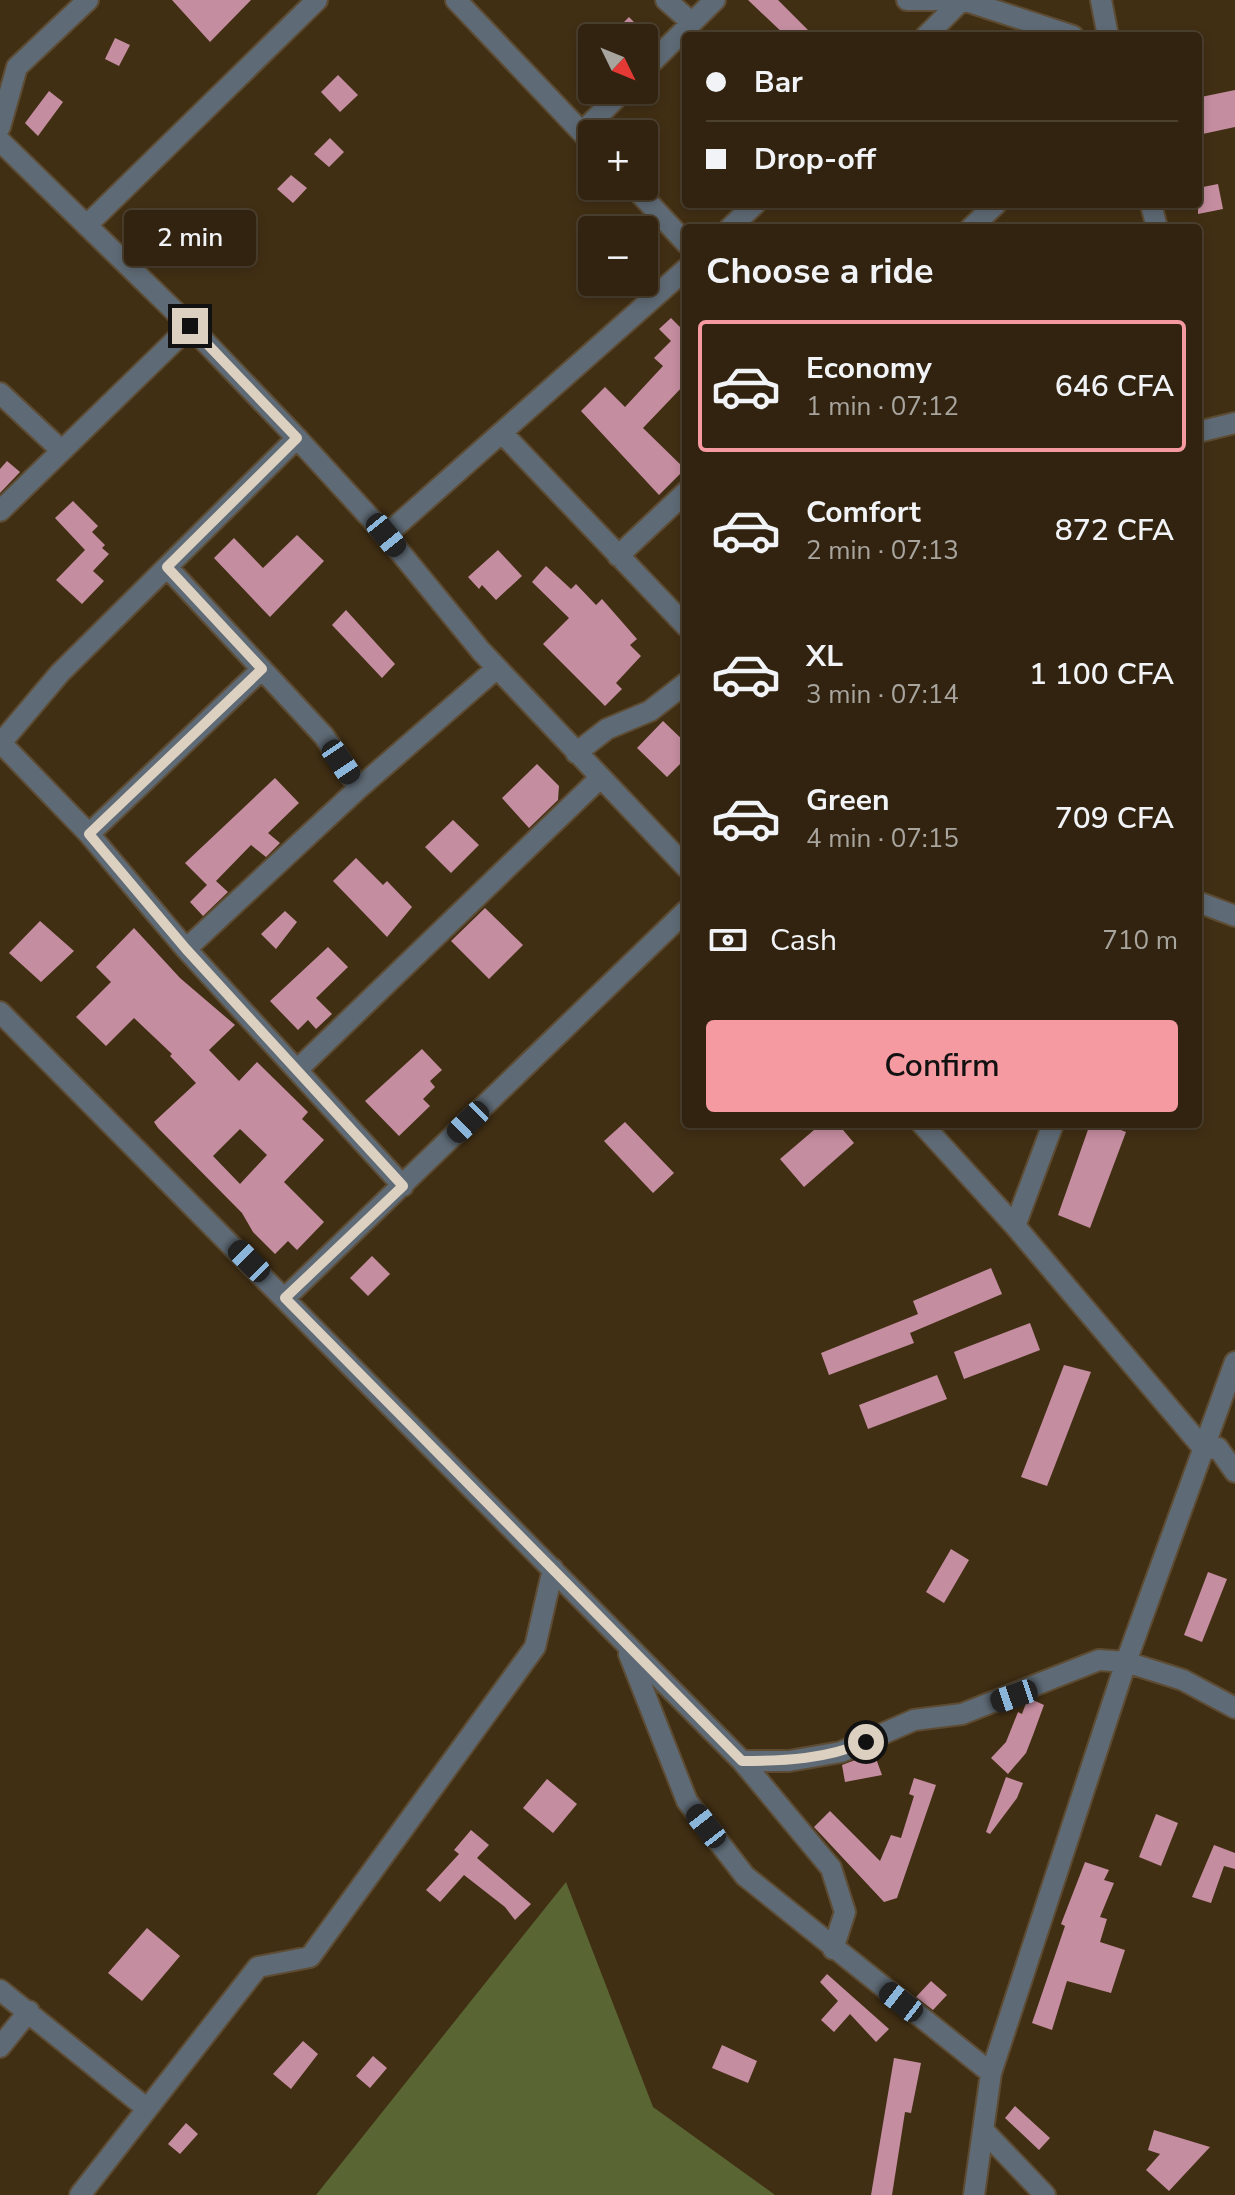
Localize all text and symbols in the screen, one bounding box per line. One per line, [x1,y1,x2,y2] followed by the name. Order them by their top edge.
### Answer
[578,24,658,104] north arrow
[578,24,658,296] map controls
[754,62,803,103] text: Bar
[578,120,658,200] button: +
[754,139,876,180] text: Drop-off
[124,210,256,266] callout: 2 min
[578,216,658,296] button: −
[157,220,223,255] text: 2 min
[706,247,934,296] text: Choose a ride
[172,308,208,344] route end
[806,348,932,389] text: Economy
[710,350,782,422] icon: car
[1055,366,1174,407] text: 646 CFA
[806,389,959,424] text: 1 min · 07:12
[806,492,921,533] text: Comfort
[710,494,782,566] icon: car
[362,509,410,561] car
[1055,510,1174,551] text: 872 CFA
[806,533,959,568] text: 2 min · 07:13
[806,636,843,677] text: XL
[710,638,782,710] icon: car
[1029,654,1174,695] text: 1 100 CFA
[806,677,959,712] text: 3 min · 07:14
[318,735,364,789] car
[806,780,890,821] text: Green
[710,782,782,854] icon: car
[1055,798,1174,839] text: 709 CFA
[806,821,959,856] text: 4 min · 07:15
[706,918,750,962] icon: cash
[770,920,837,961] text: Cash
[1102,923,1178,958] text: 710 m
[706,1020,1178,1112] button: Confirm
[442,1097,494,1147] car
[224,1236,274,1286] car
[987,1677,1041,1715] car
[848,1724,884,1760] route start
[682,1800,730,1852] car
[875,1978,927,2026] car

